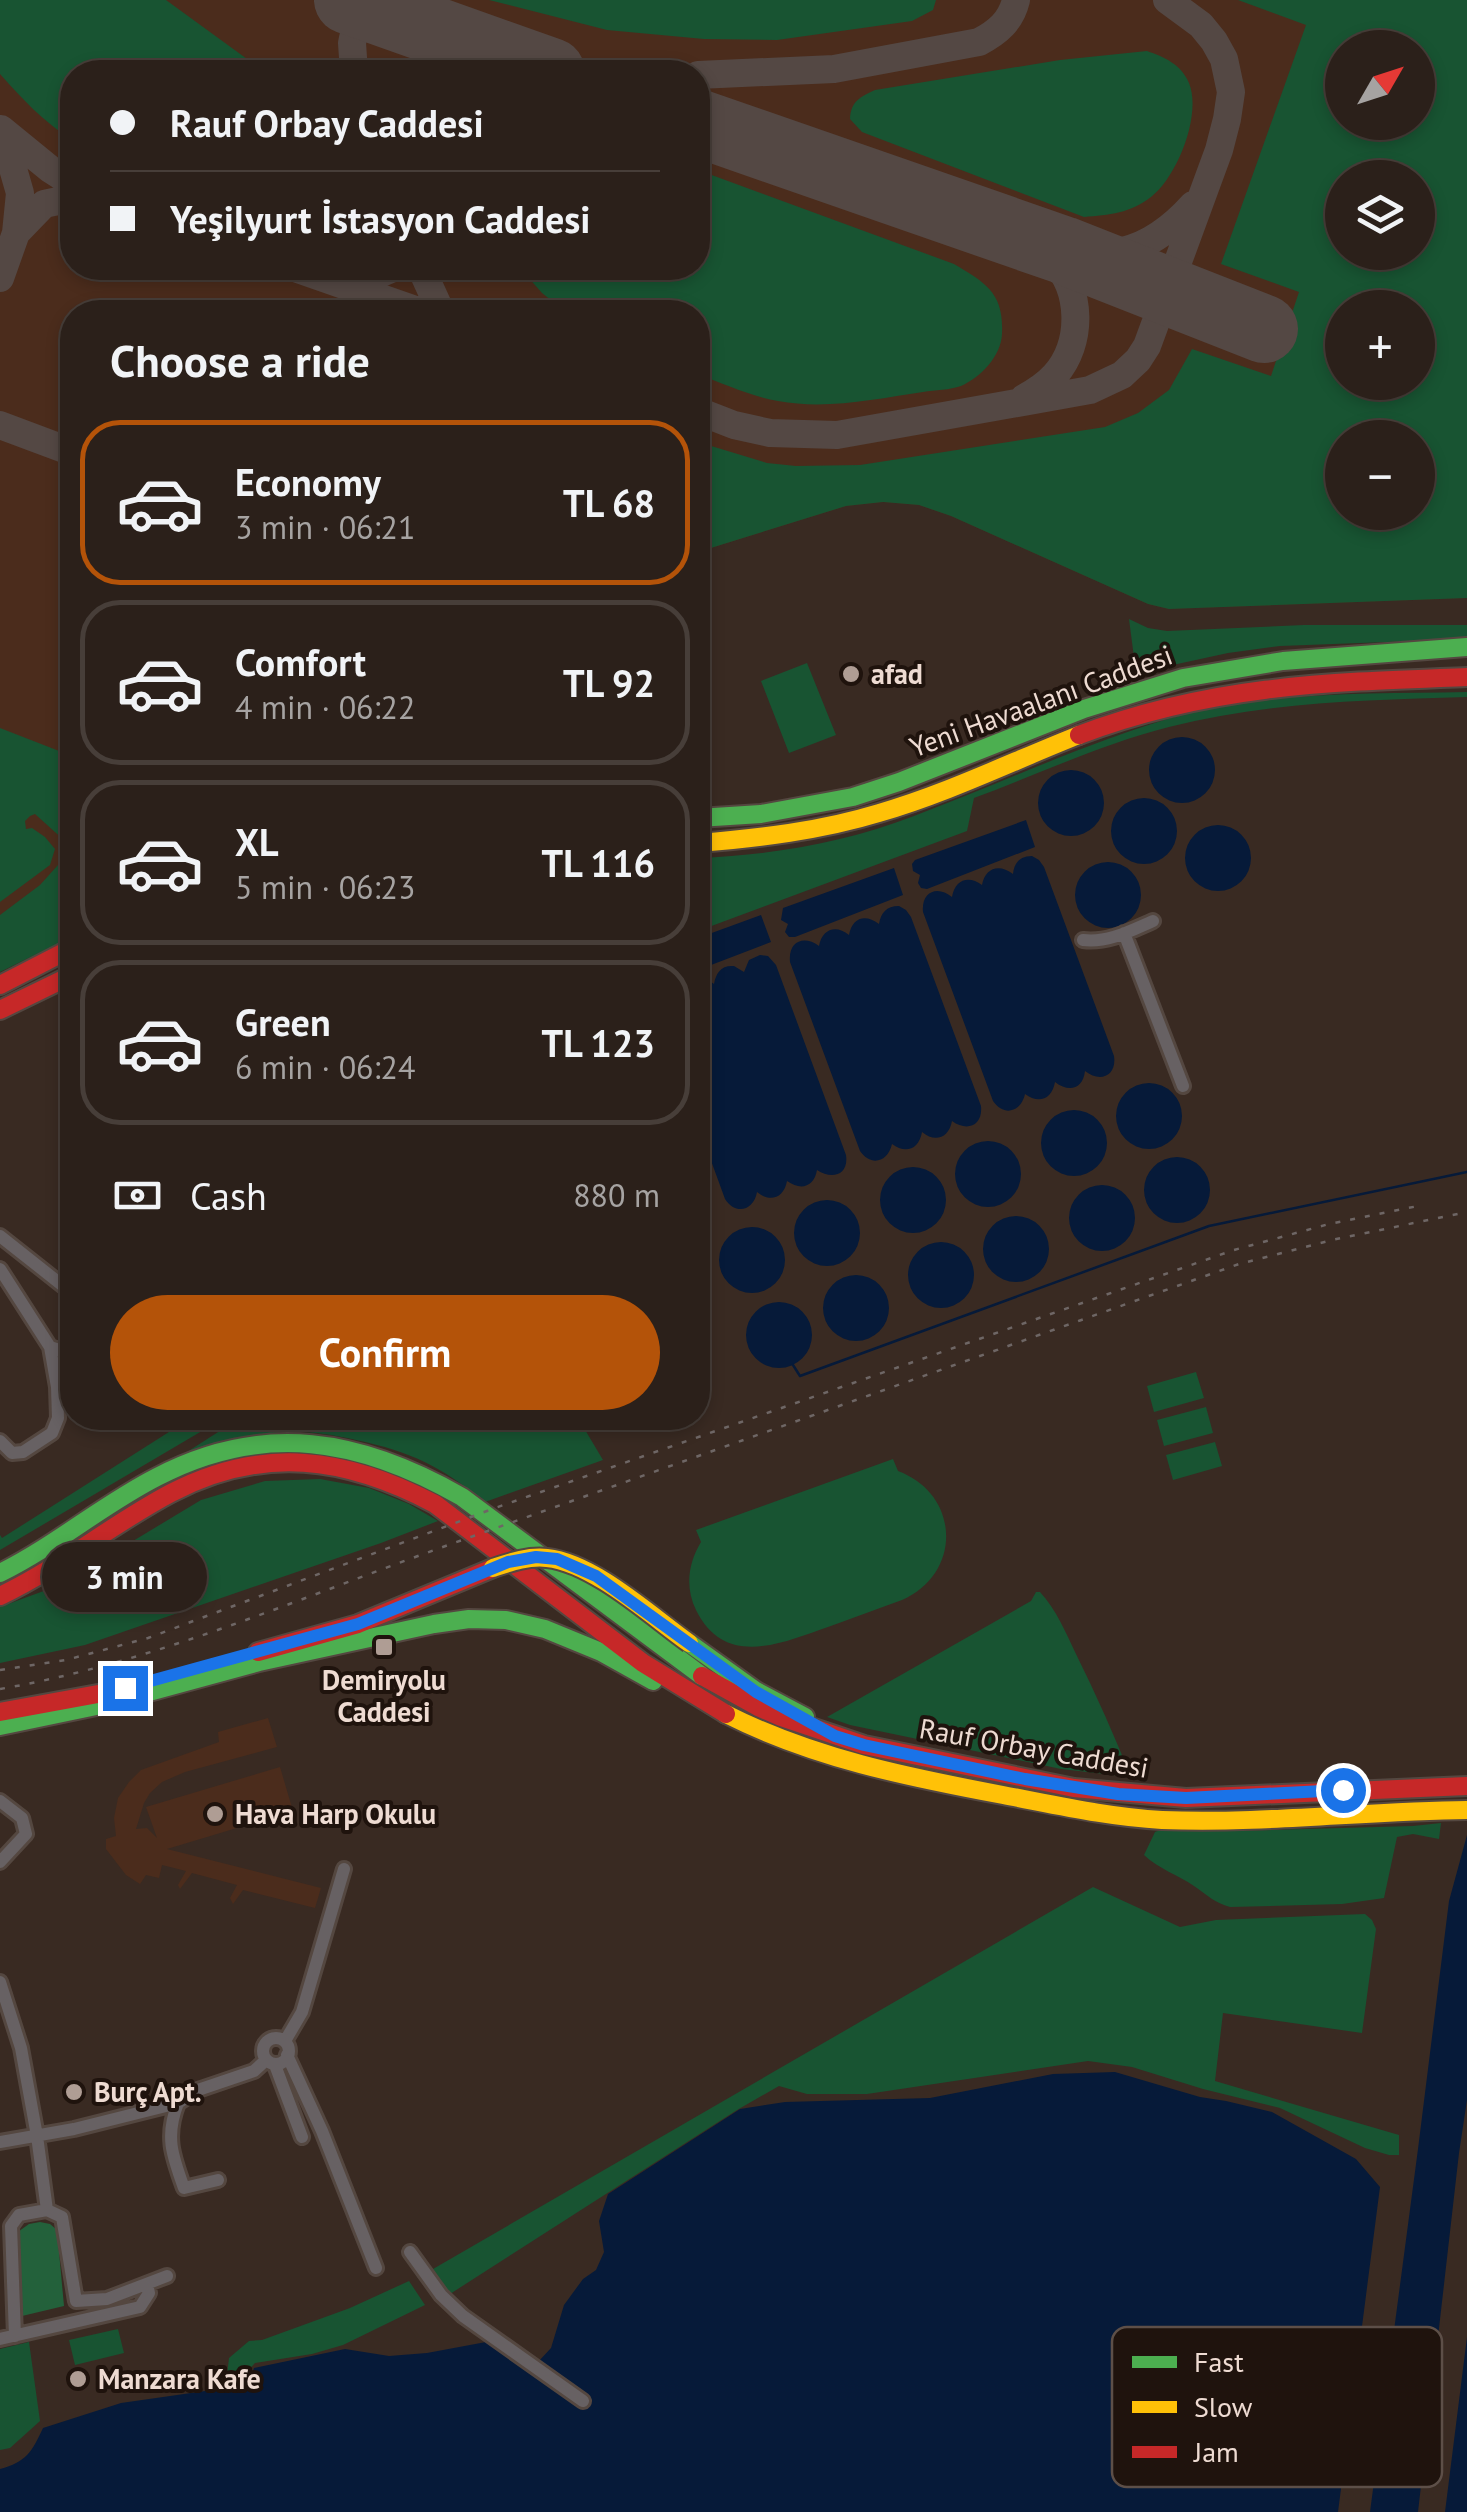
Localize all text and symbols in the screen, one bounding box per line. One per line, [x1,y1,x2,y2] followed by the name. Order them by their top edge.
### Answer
[1325,30,1435,140] north arrow
[1325,30,1435,530] map controls
[170,98,484,147] text: Rauf Orbay Caddesi
[1325,160,1435,270] button: layers
[170,194,591,243] text: Yeşilyurt İstasyon Caddesi
[1325,290,1435,400] button: +
[110,331,370,389] text: Choose a ride
[1325,420,1435,530] button: −
[235,457,381,506] text: Economy
[115,458,205,548] icon: car
[563,478,655,527] text: TL 68
[235,506,415,548] text: 3 min · 06:21
[904,636,1177,765] street label: Yeni Havaalanı Caddesi
[235,637,366,686] text: Comfort
[115,638,205,728] icon: car
[871,655,923,692] place label: afad
[563,658,655,707] text: TL 92
[840,663,862,685] marker: afad
[235,686,415,728] text: 4 min · 06:22
[235,817,279,866] text: XL
[115,818,205,908] icon: car
[542,838,655,887] text: TL 116
[235,866,415,908] text: 5 min · 06:23
[235,997,331,1046] text: Green
[115,998,205,1088] icon: car
[542,1018,655,1067] text: TL 123
[235,1046,415,1088] text: 6 min · 06:24
[110,1168,165,1223] icon: cash
[190,1171,267,1220] text: Cash
[573,1174,660,1216] text: 880 m
[110,1295,660,1410] button: Confirm
[42,1543,208,1613] callout: 3 min
[85,1556,164,1598] text: 3 min
[373,1636,395,1658] marker: Demiryolu Caddesi
[322,1661,446,1730] place label: Demiryolu Caddesi
[103,1666,148,1711] route end
[917,1709,1152,1786] street label: Rauf Orbay Caddesi
[1321,1768,1366,1813] route start
[235,1795,436,1832] place label: Hava Harp Okulu
[204,1803,226,1825] marker: Hava Harp Okulu
[94,2073,202,2110] place label: Burç Apt.
[63,2081,85,2103] marker: Burç Apt.
[1112,2327,1442,2487] legend
[1194,2343,1244,2380] text: Fast
[98,2360,261,2397] place label: Manzara Kafe
[67,2368,89,2390] marker: Manzara Kafe
[1194,2388,1253,2425] text: Slow
[1193,2433,1239,2470] text: Jam

